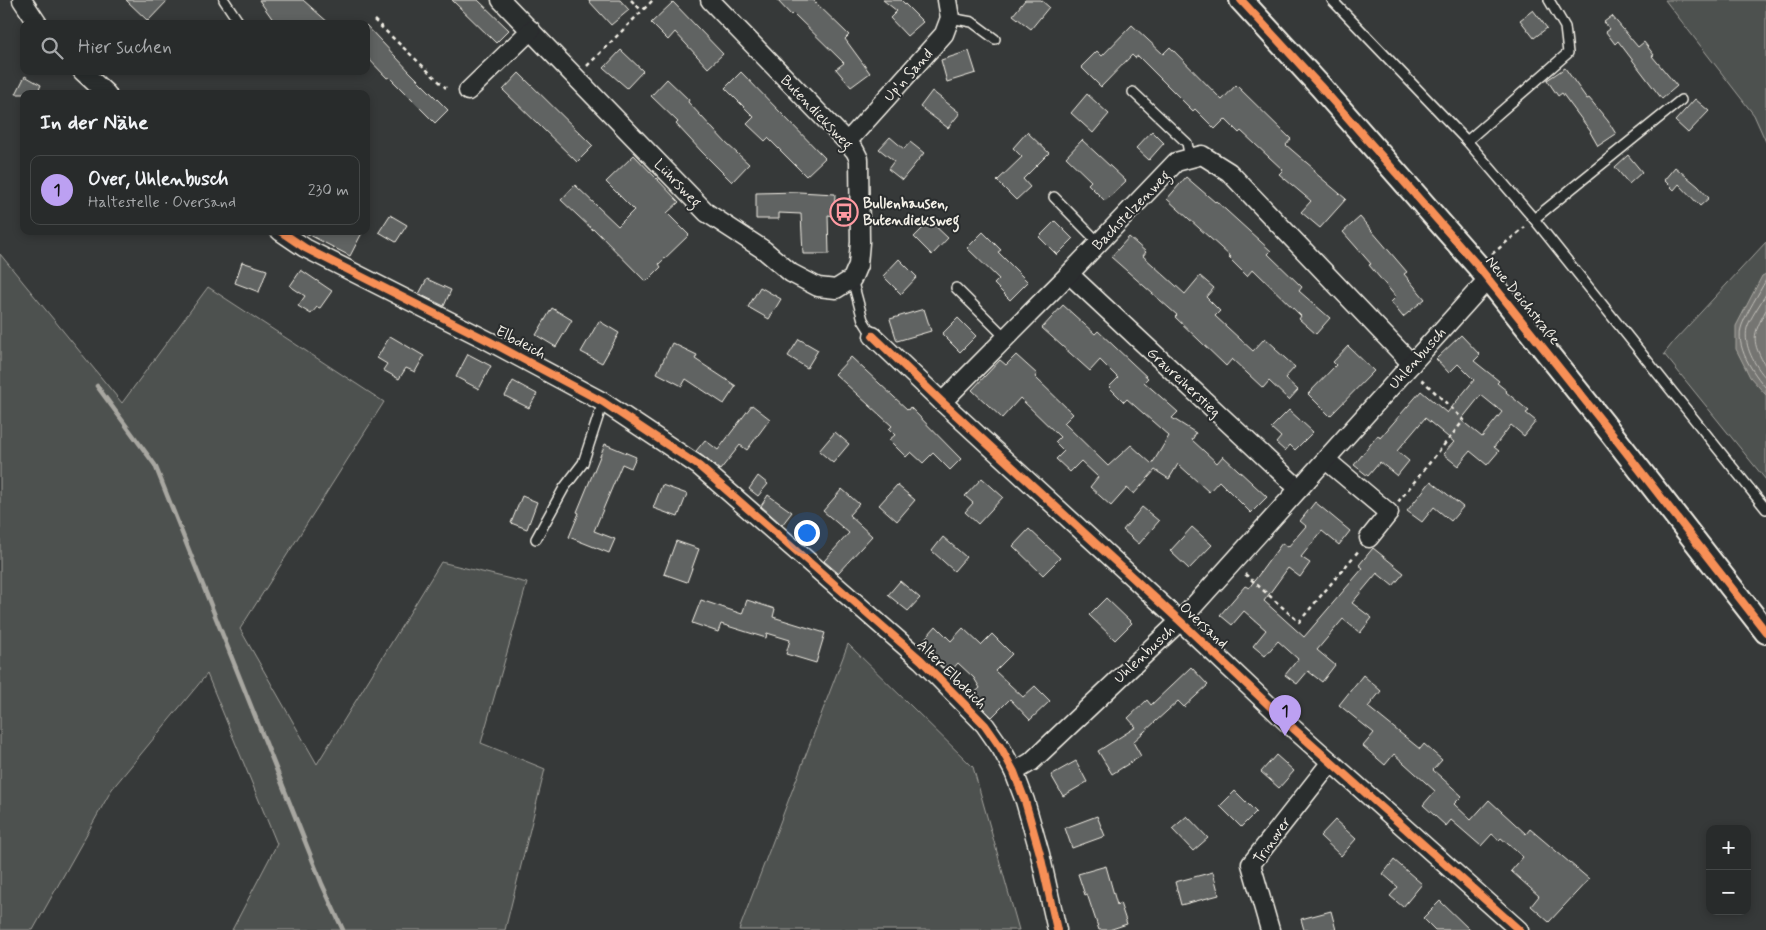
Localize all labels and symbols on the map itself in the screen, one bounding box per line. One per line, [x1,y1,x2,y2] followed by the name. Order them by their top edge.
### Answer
[880,45,938,107] street label: Up'n Sand
[775,71,857,155] street label: Butendieksweg
[648,155,706,213] street label: Lührsweg
[1088,166,1176,256] street label: Bachstelzenweg
[863,194,960,233] place label: Bullenhausen, Butendieksweg
[829,197,859,227] bus stop icon: Bullenhausen, Butendieksweg
[1480,252,1564,349] street label: Neue Deichstraße
[492,321,549,365] street label: Elbdeich
[1384,323,1451,394] street label: Uhlenbusch
[1142,343,1225,422] street label: Graureiherstieg
[794,520,820,546] your location
[1175,598,1232,653] street label: Oversand
[1110,621,1180,688] street label: Uhlenbusch
[912,635,991,714] street label: Alter Elbdeich
[1269,695,1301,736] pin: 1
[1249,813,1296,868] street label: Trinover

